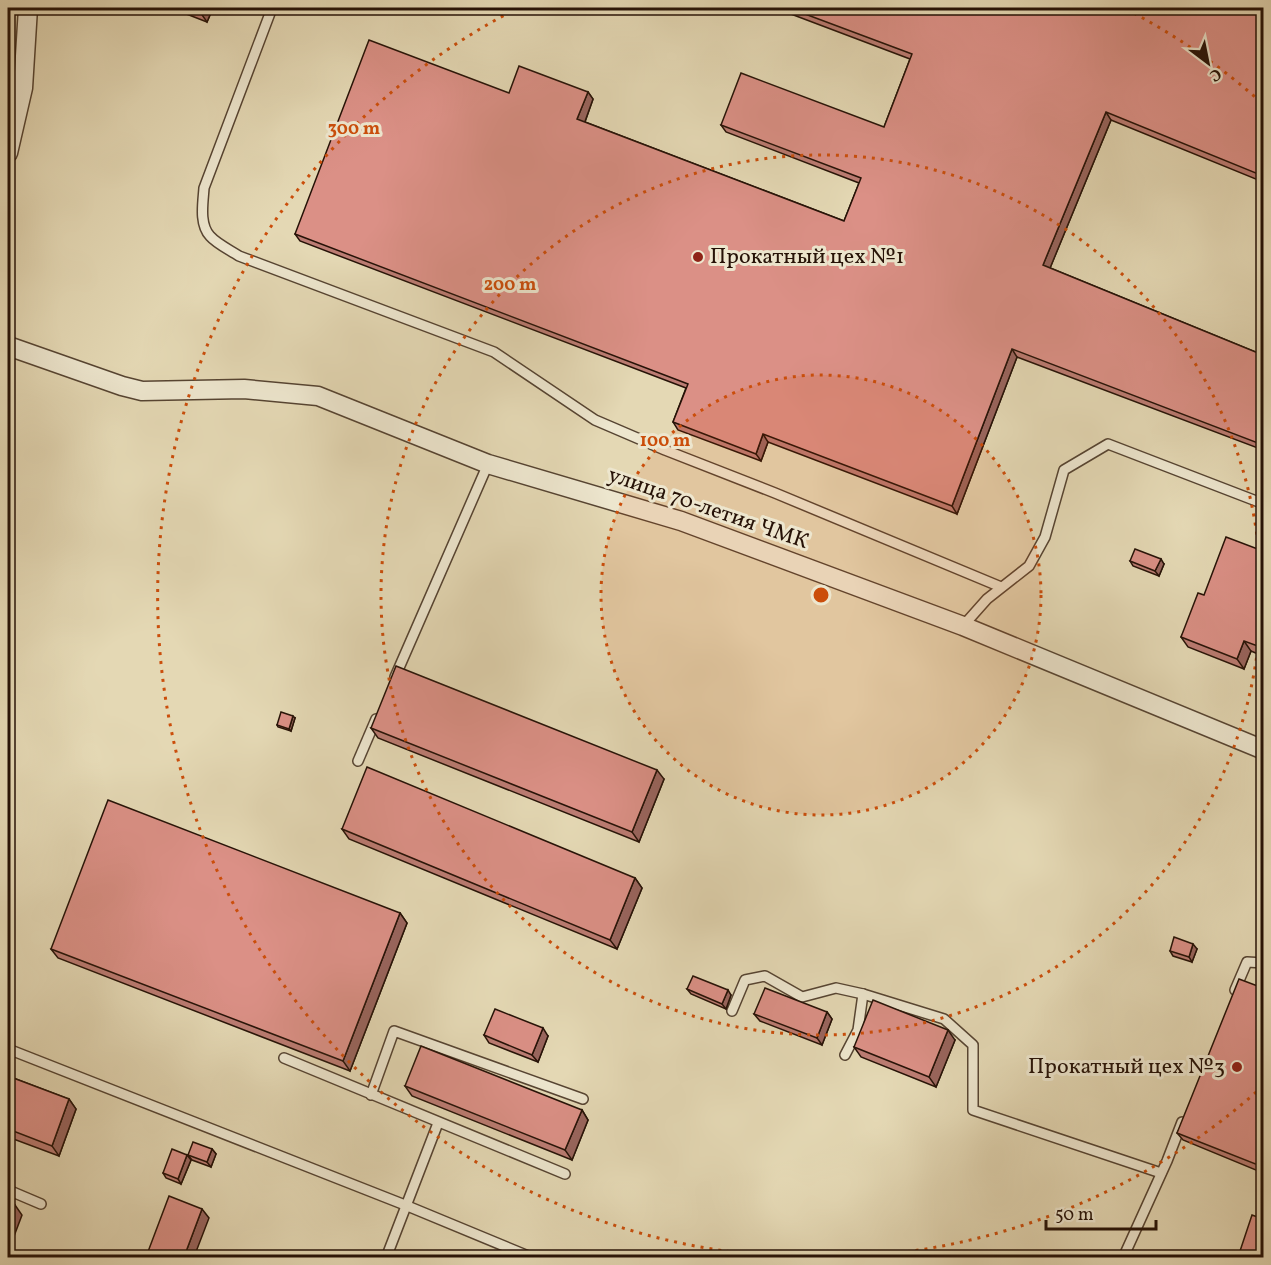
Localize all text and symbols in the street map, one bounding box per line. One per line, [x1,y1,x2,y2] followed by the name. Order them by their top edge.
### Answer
[1178,33,1238,93] north arrow
[1205,62,1225,86] text: С
[328,117,380,142] text: 300 m
[710,242,904,273] place label: Прокатный цех №1
[691,250,705,264] marker: Прокатный цех №1
[484,273,536,298] text: 200 m
[640,429,690,454] text: 100 m
[604,460,812,558] street label: улица 70-летия ЧМК
[811,585,831,605] centre of rings
[1028,1052,1225,1083] place label: Прокатный цех №3
[1230,1060,1244,1074] marker: Прокатный цех №3
[1046,1193,1156,1231] scale bar
[1055,1203,1094,1228] text: 50 m

